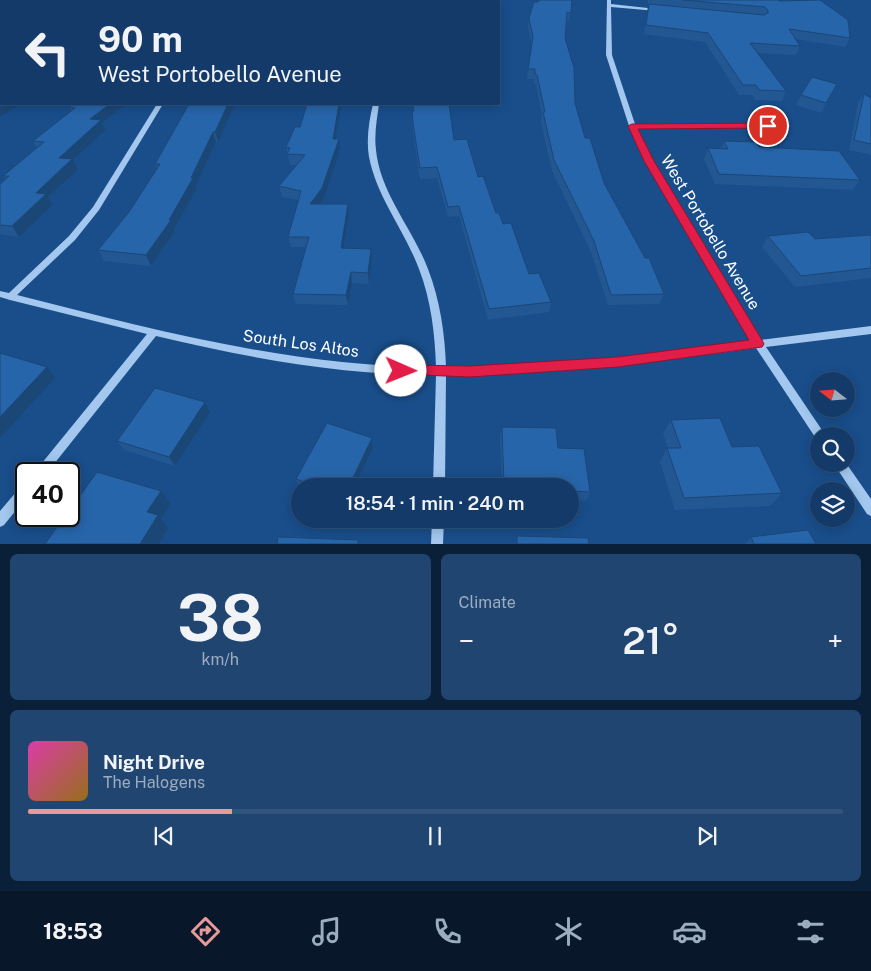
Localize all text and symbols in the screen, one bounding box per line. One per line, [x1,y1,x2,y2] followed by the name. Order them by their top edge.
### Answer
[98,19,183,60] text: 90 m
[15,20,80,85] icon: left
[98,61,342,87] text: West Portobello Avenue
[747,105,789,147] pin
[754,112,782,140] icon: arrive
[657,151,764,313] street label: West Portobello Avenue
[242,326,360,361] street label: South Los Altos
[374,344,426,396] position arrow
[810,372,855,418] north arrow
[810,372,855,527] map controls
[810,427,855,472] button: search
[15,462,80,527] speed limit sign: 40
[810,482,855,527] button: layers
[345,492,525,514] text: 18:54 · 1 min · 240 m
[177,579,264,656] text: 38
[459,593,516,612] text: Climate
[622,618,679,663] text: 21°
[459,624,474,657] text: −
[827,624,843,657] text: +
[201,650,239,669] text: km/h
[103,751,205,773] text: Night Drive
[103,773,205,792] text: The Halogens
[150,822,178,850] icon: previous
[421,822,449,850] icon: pause
[693,822,721,850] icon: next
[188,914,223,949] icon: directions
[309,914,344,949] icon: music
[430,914,465,949] icon: phone
[551,914,586,949] icon: climate
[672,914,707,949] icon: car
[793,914,828,949] icon: filters
[43,918,103,944] text: 18:53

